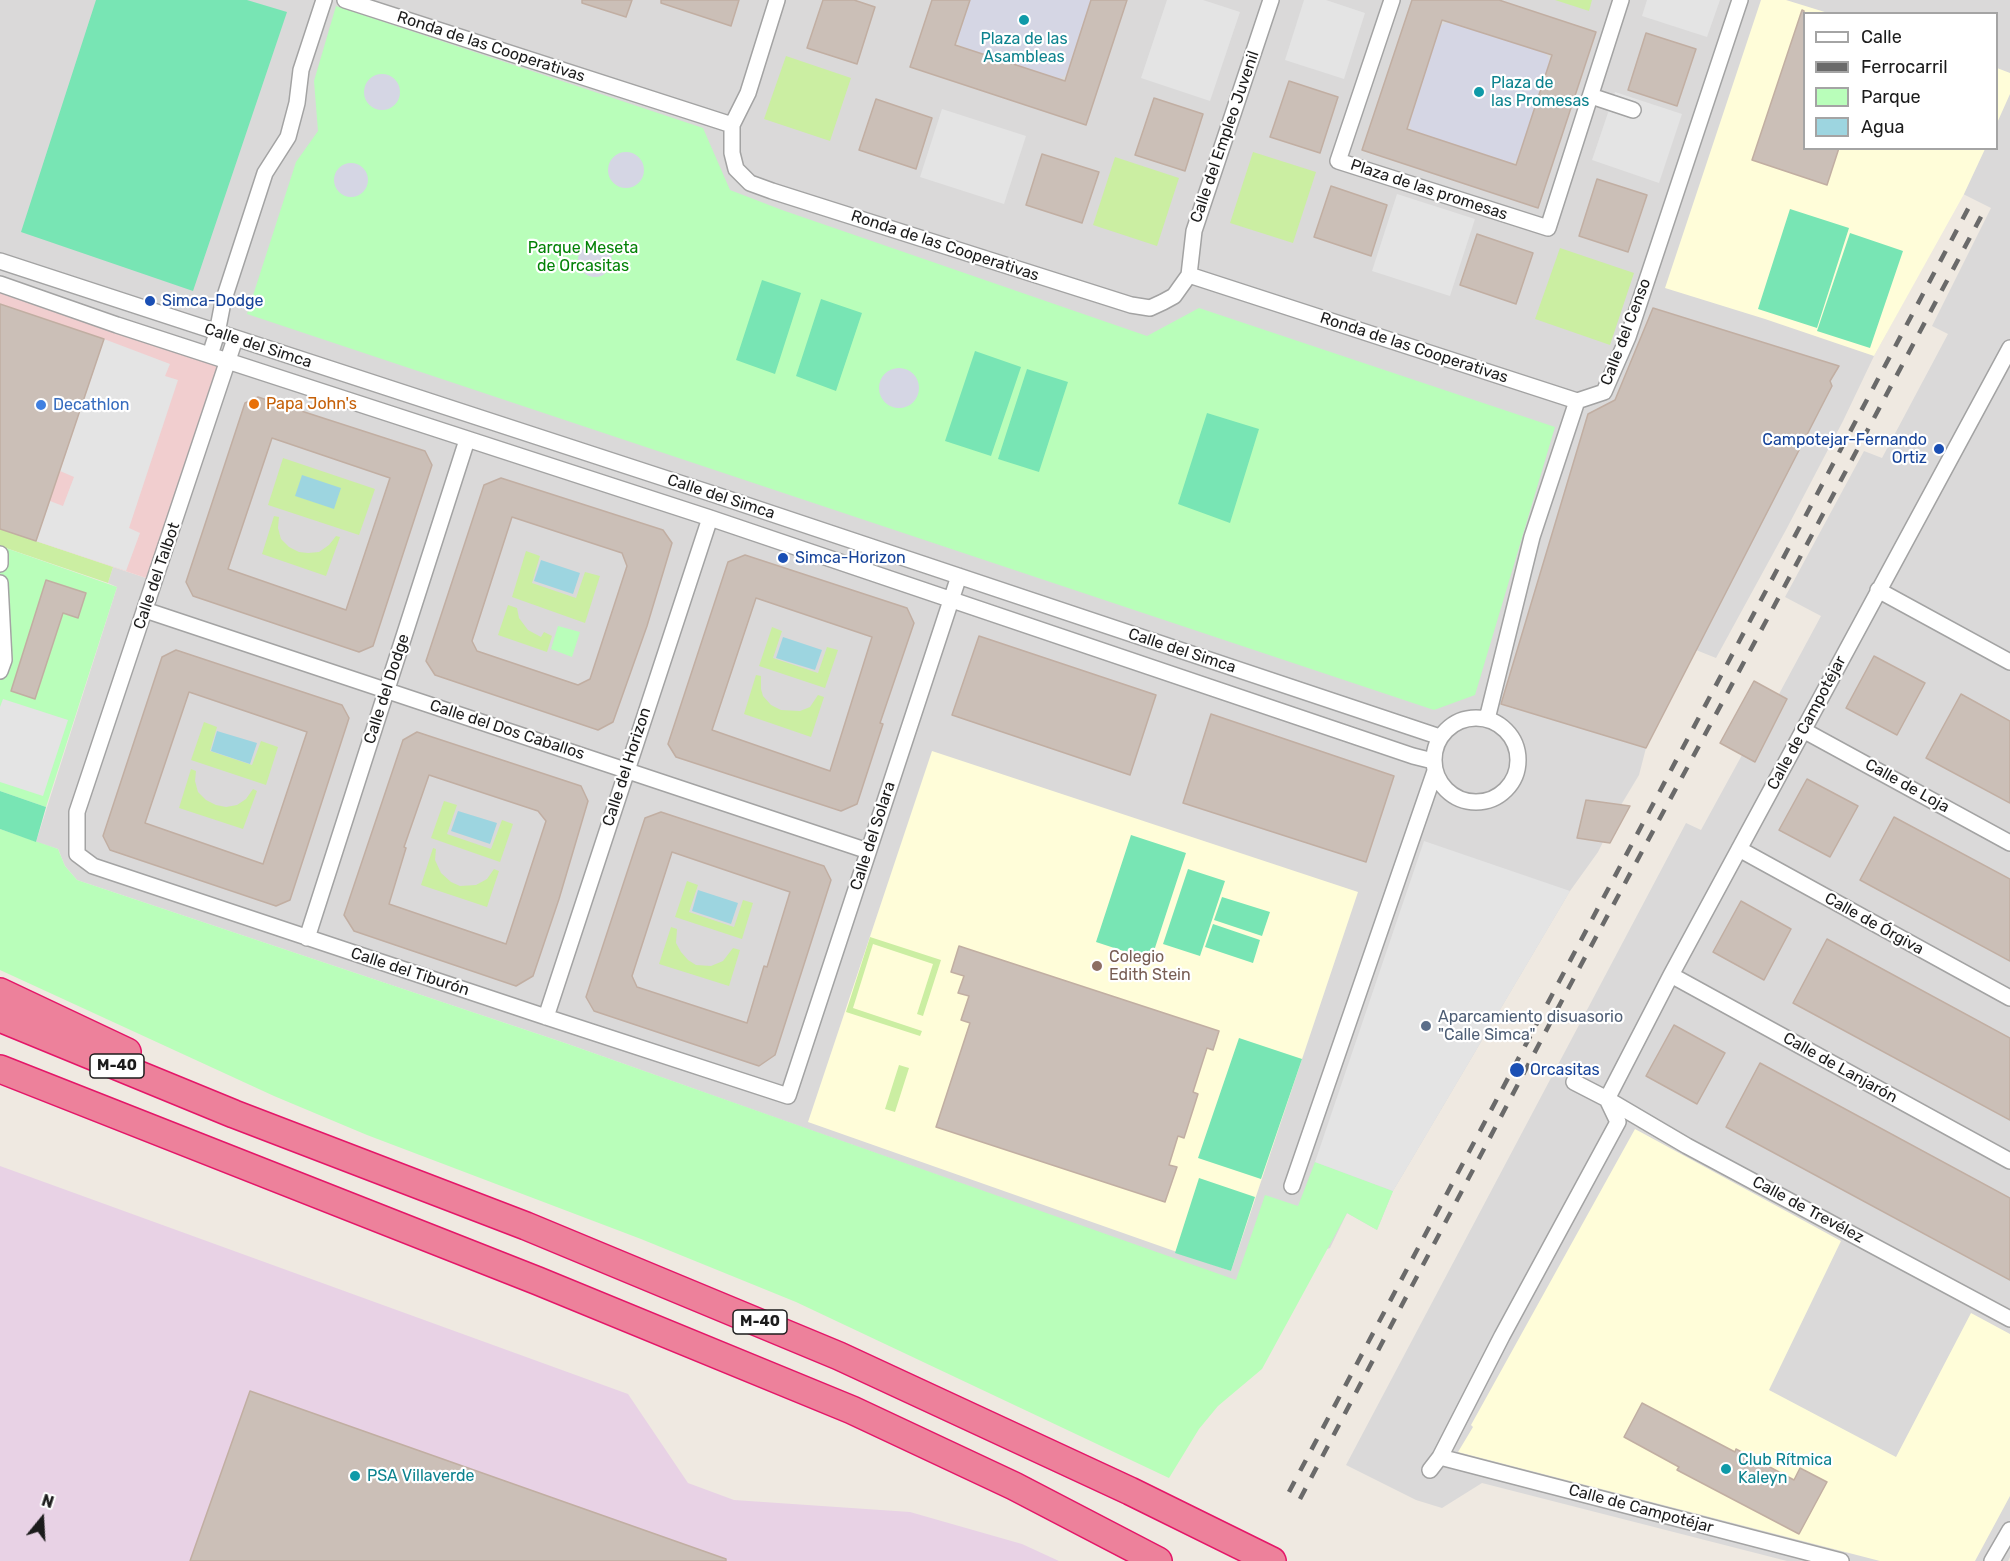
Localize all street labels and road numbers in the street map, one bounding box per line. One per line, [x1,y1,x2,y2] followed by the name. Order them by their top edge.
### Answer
[395,7,587,87] street label: Ronda de las Cooperativas
[1187,49,1263,225] street label: Calle del Empleo Juvenil
[1348,156,1510,224] street label: Plaza de las promesas
[849,206,1041,286] street label: Ronda de las Cooperativas
[1597,276,1655,388] street label: Calle del Censo
[1318,308,1510,388] street label: Ronda de las Cooperativas
[202,320,314,372] street label: Calle del Simca
[665,471,777,523] street label: Calle del Simca
[130,520,184,632] street label: Calle del Talbot
[1126,625,1238,677] street label: Calle del Simca
[360,632,414,746] street label: Calle del Dodge
[1764,653,1850,793] street label: Calle de Campotéjar
[427,696,587,764] street label: Calle del Dos Caballos
[599,705,655,829] street label: Calle del Horizon
[1861,755,1953,817] street label: Calle de Loja
[846,779,900,893] street label: Calle del Solara
[1821,889,1927,959] street label: Calle de Órgiva
[348,944,472,1000] street label: Calle del Tiburón
[1779,1029,1901,1107] street label: Calle de Lanjarón
[90,1054,144,1078] road number: M-40
[1749,1173,1867,1247] street label: Calle de Trevélez
[733,1310,787,1334] road number: M-40
[1567,1480,1715,1538] street label: Calle de Campotéjar

